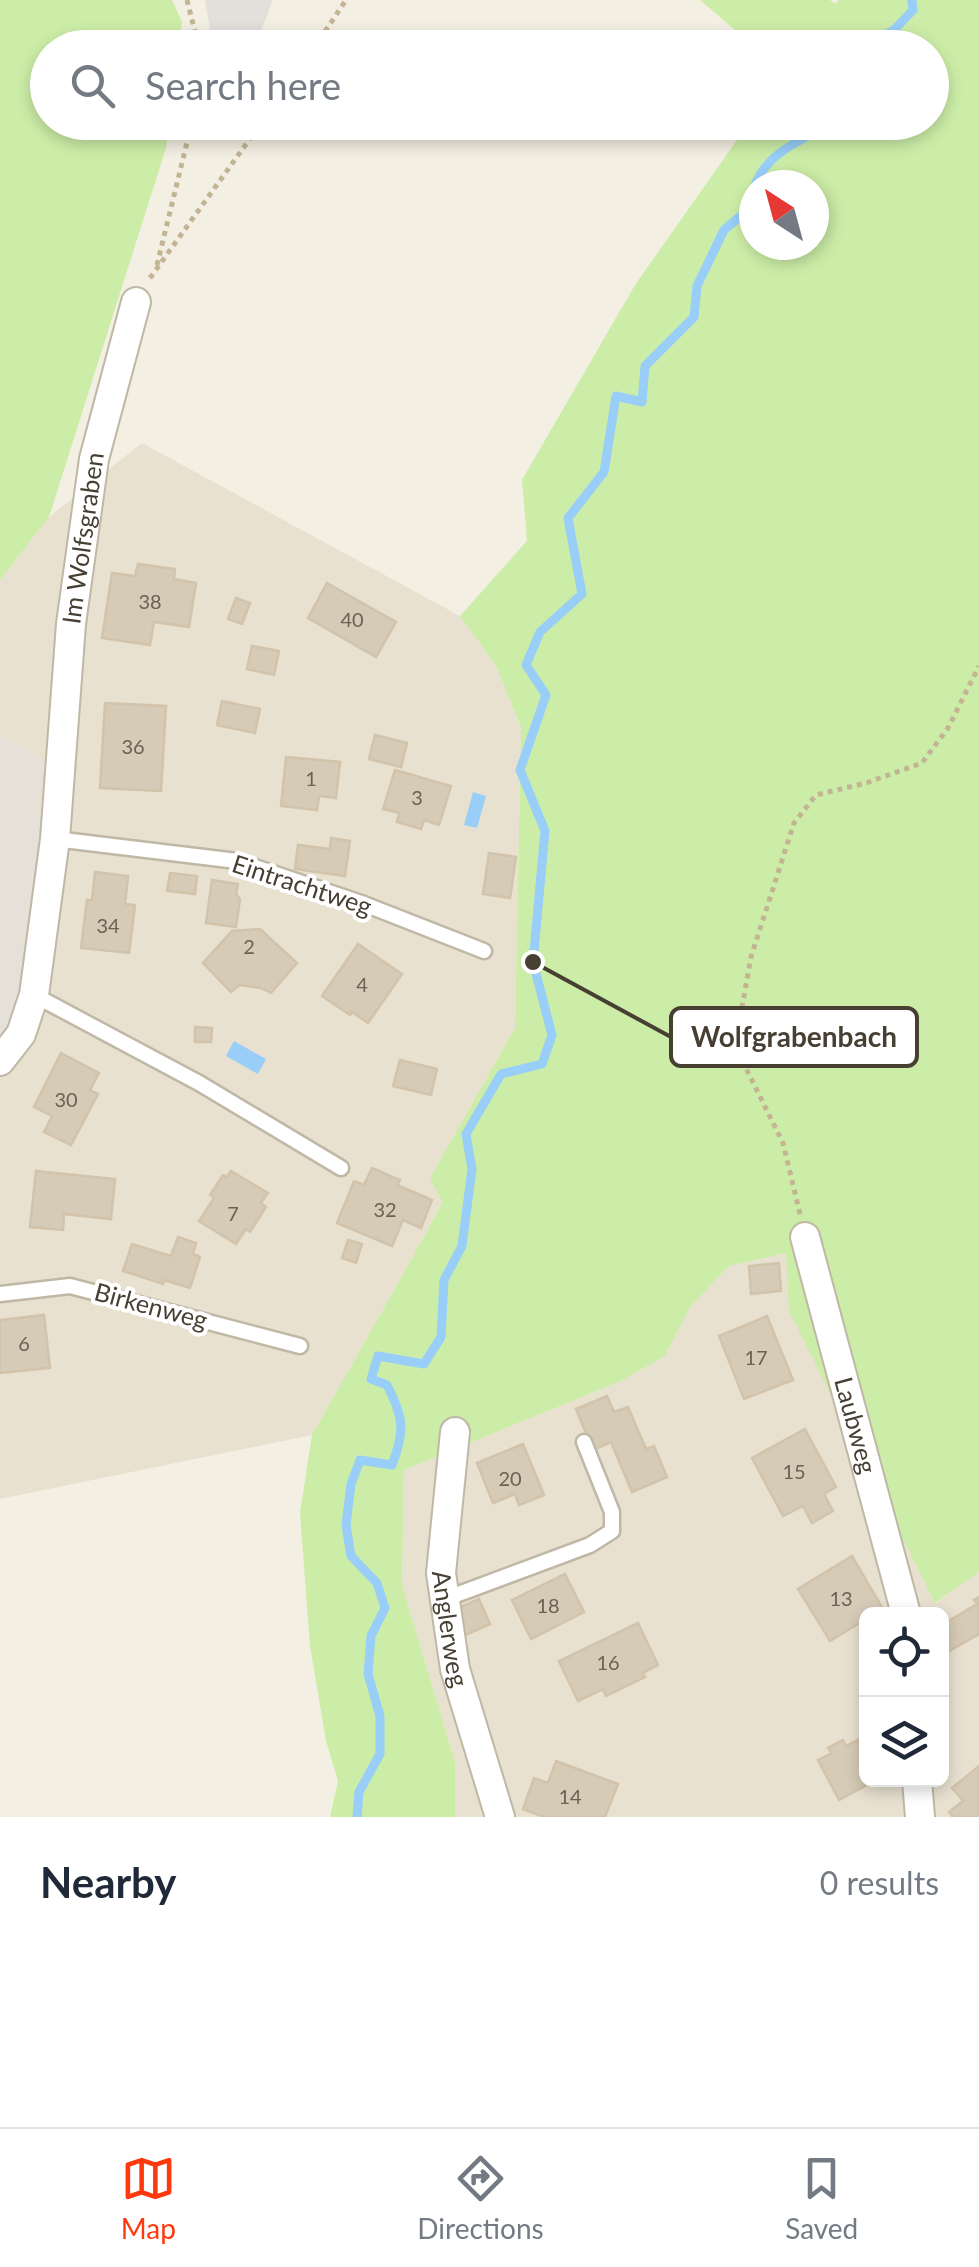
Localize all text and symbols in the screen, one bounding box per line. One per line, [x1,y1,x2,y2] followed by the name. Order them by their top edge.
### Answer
[30,30,949,140] search box
[65,58,120,113] icon: search
[145,62,341,108] text: Search here
[739,170,829,260] north arrow
[55,450,109,626] street label: Im Wolfsgraben
[138,589,162,613] house number: 38
[340,607,364,631] house number: 40
[121,734,145,758] house number: 36
[305,766,317,790] house number: 1
[411,785,423,809] house number: 3
[229,847,376,921] street label: Eintrachtweg
[96,913,120,937] house number: 34
[243,934,255,958] house number: 2
[356,972,368,996] house number: 4
[671,1008,917,1066] callout: Wolfgrabenbach
[691,1019,897,1053] text: Wolfgrabenbach
[54,1087,78,1111] house number: 30
[373,1197,397,1221] house number: 32
[227,1201,239,1225] house number: 7
[91,1276,211,1335] street label: Birkenweg
[18,1331,30,1355] house number: 6
[744,1345,768,1369] house number: 17
[829,1374,884,1477] street label: Laubweg
[782,1459,806,1483] house number: 15
[498,1466,522,1490] house number: 20
[427,1568,476,1690] street label: Anglerweg
[829,1586,853,1610] house number: 13
[536,1593,560,1617] house number: 18
[859,1607,949,1787] map controls
[859,1607,949,1697] button: locate
[596,1650,620,1674] house number: 16
[859,1697,949,1787] button: layers
[558,1784,582,1808] house number: 14
[40,1857,177,1907] text: Nearby
[820,1863,939,1902] text: 0 results
[121,2151,176,2245] tab: Map
[417,2151,544,2245] tab: Directions
[785,2151,858,2245] tab: Saved

